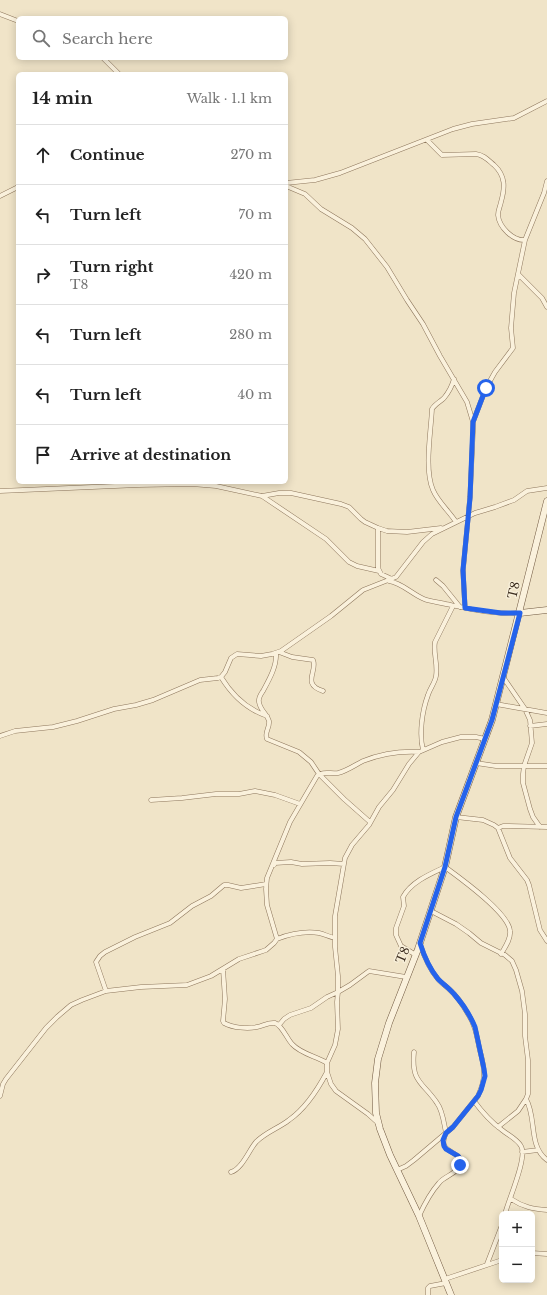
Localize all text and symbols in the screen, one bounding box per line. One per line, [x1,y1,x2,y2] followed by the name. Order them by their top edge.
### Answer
[16,16,288,60] search box
[30,27,52,49] icon: search
[62,29,153,48] text: Search here
[32,88,93,109] text: 14 min
[187,90,272,107] text: Walk · 1.1 km
[32,144,54,166] icon: ahead
[70,145,145,164] text: Continue
[231,146,272,163] text: 270 m
[32,204,54,226] icon: left
[70,205,141,224] text: Turn left
[239,206,272,223] text: 70 m
[70,257,153,276] text: Turn right
[32,264,54,286] icon: right
[229,266,272,283] text: 420 m
[70,276,88,293] text: T8
[32,324,54,346] icon: left
[70,325,141,344] text: Turn left
[229,326,272,343] text: 280 m
[477,379,495,397] route start
[32,384,54,406] icon: left
[70,385,141,404] text: Turn left
[237,386,272,403] text: 40 m
[32,444,54,466] icon: arrive
[70,445,231,464] text: Arrive at destination
[504,580,523,600] street label: T8
[392,944,413,965] street label: T8
[451,1156,469,1174] route end
[499,1211,535,1283] map controls
[499,1211,535,1247] button: +
[499,1247,535,1283] button: −

